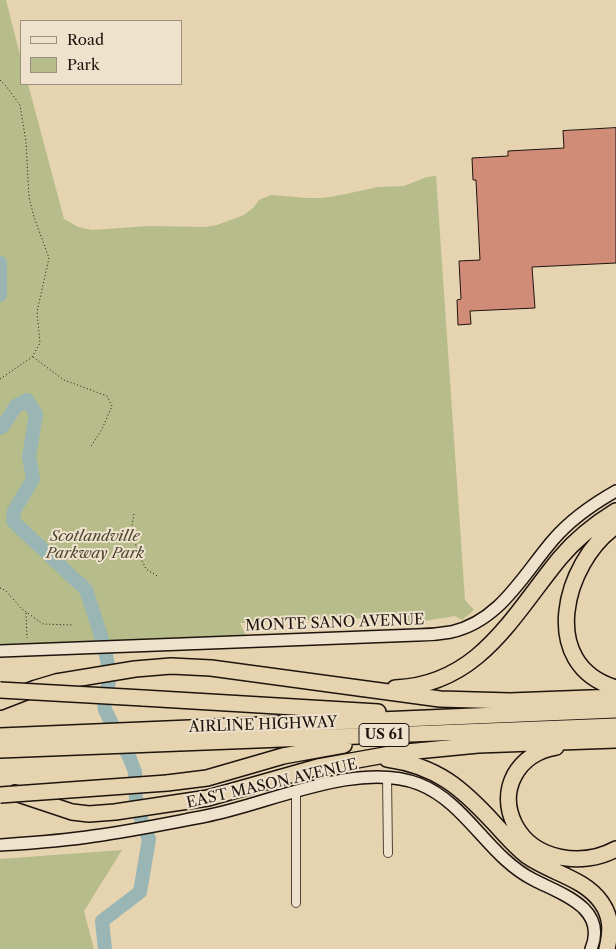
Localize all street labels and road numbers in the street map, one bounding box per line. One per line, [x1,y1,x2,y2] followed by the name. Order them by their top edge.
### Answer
[245,611,425,635] street label: MONTE SANO AVENUE
[188,713,338,737] street label: AIRLINE HIGHWAY
[359,724,409,746] road number: US 61
[185,756,359,812] street label: EAST MASON AVENUE

